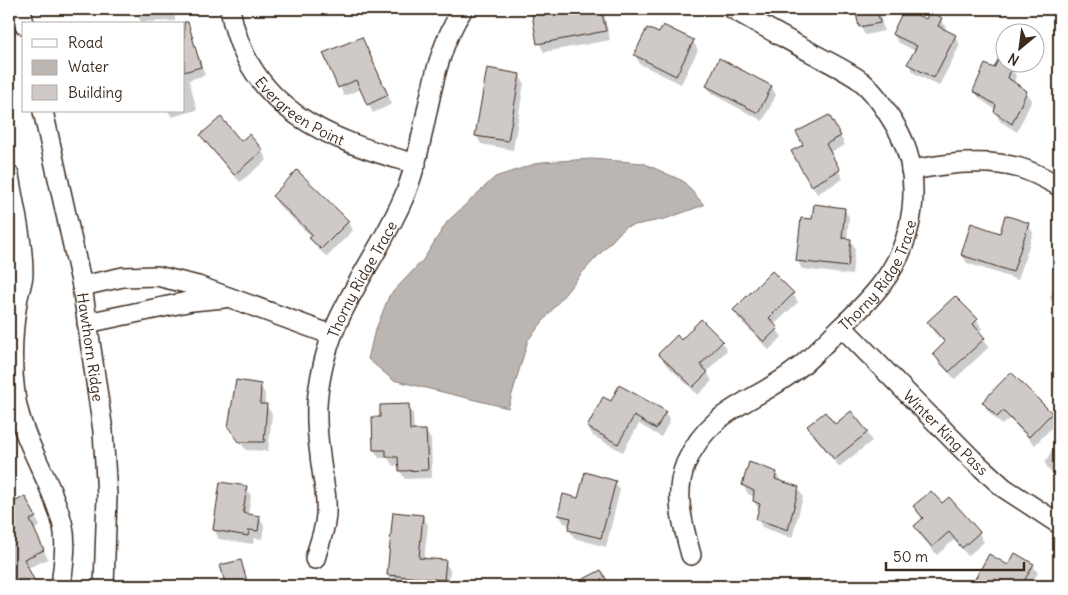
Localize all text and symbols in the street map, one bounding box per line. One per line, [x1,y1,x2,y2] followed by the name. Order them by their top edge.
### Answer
[22,22,185,112] legend
[996,22,1046,72] north arrow
[68,33,103,52] text: Road
[1005,49,1022,70] text: N
[68,57,109,76] text: Water
[251,73,347,149] street label: Evergreen Point
[68,83,123,102] text: Building
[323,217,401,340] street label: Thorny Ridge Trace
[834,218,920,334] street label: Thorny Ridge Trace
[74,291,108,403] street label: Hawthorn Ridge
[900,386,993,479] street label: Winter King Pass
[886,540,1023,572] scale bar
[893,547,928,566] text: 50 m

